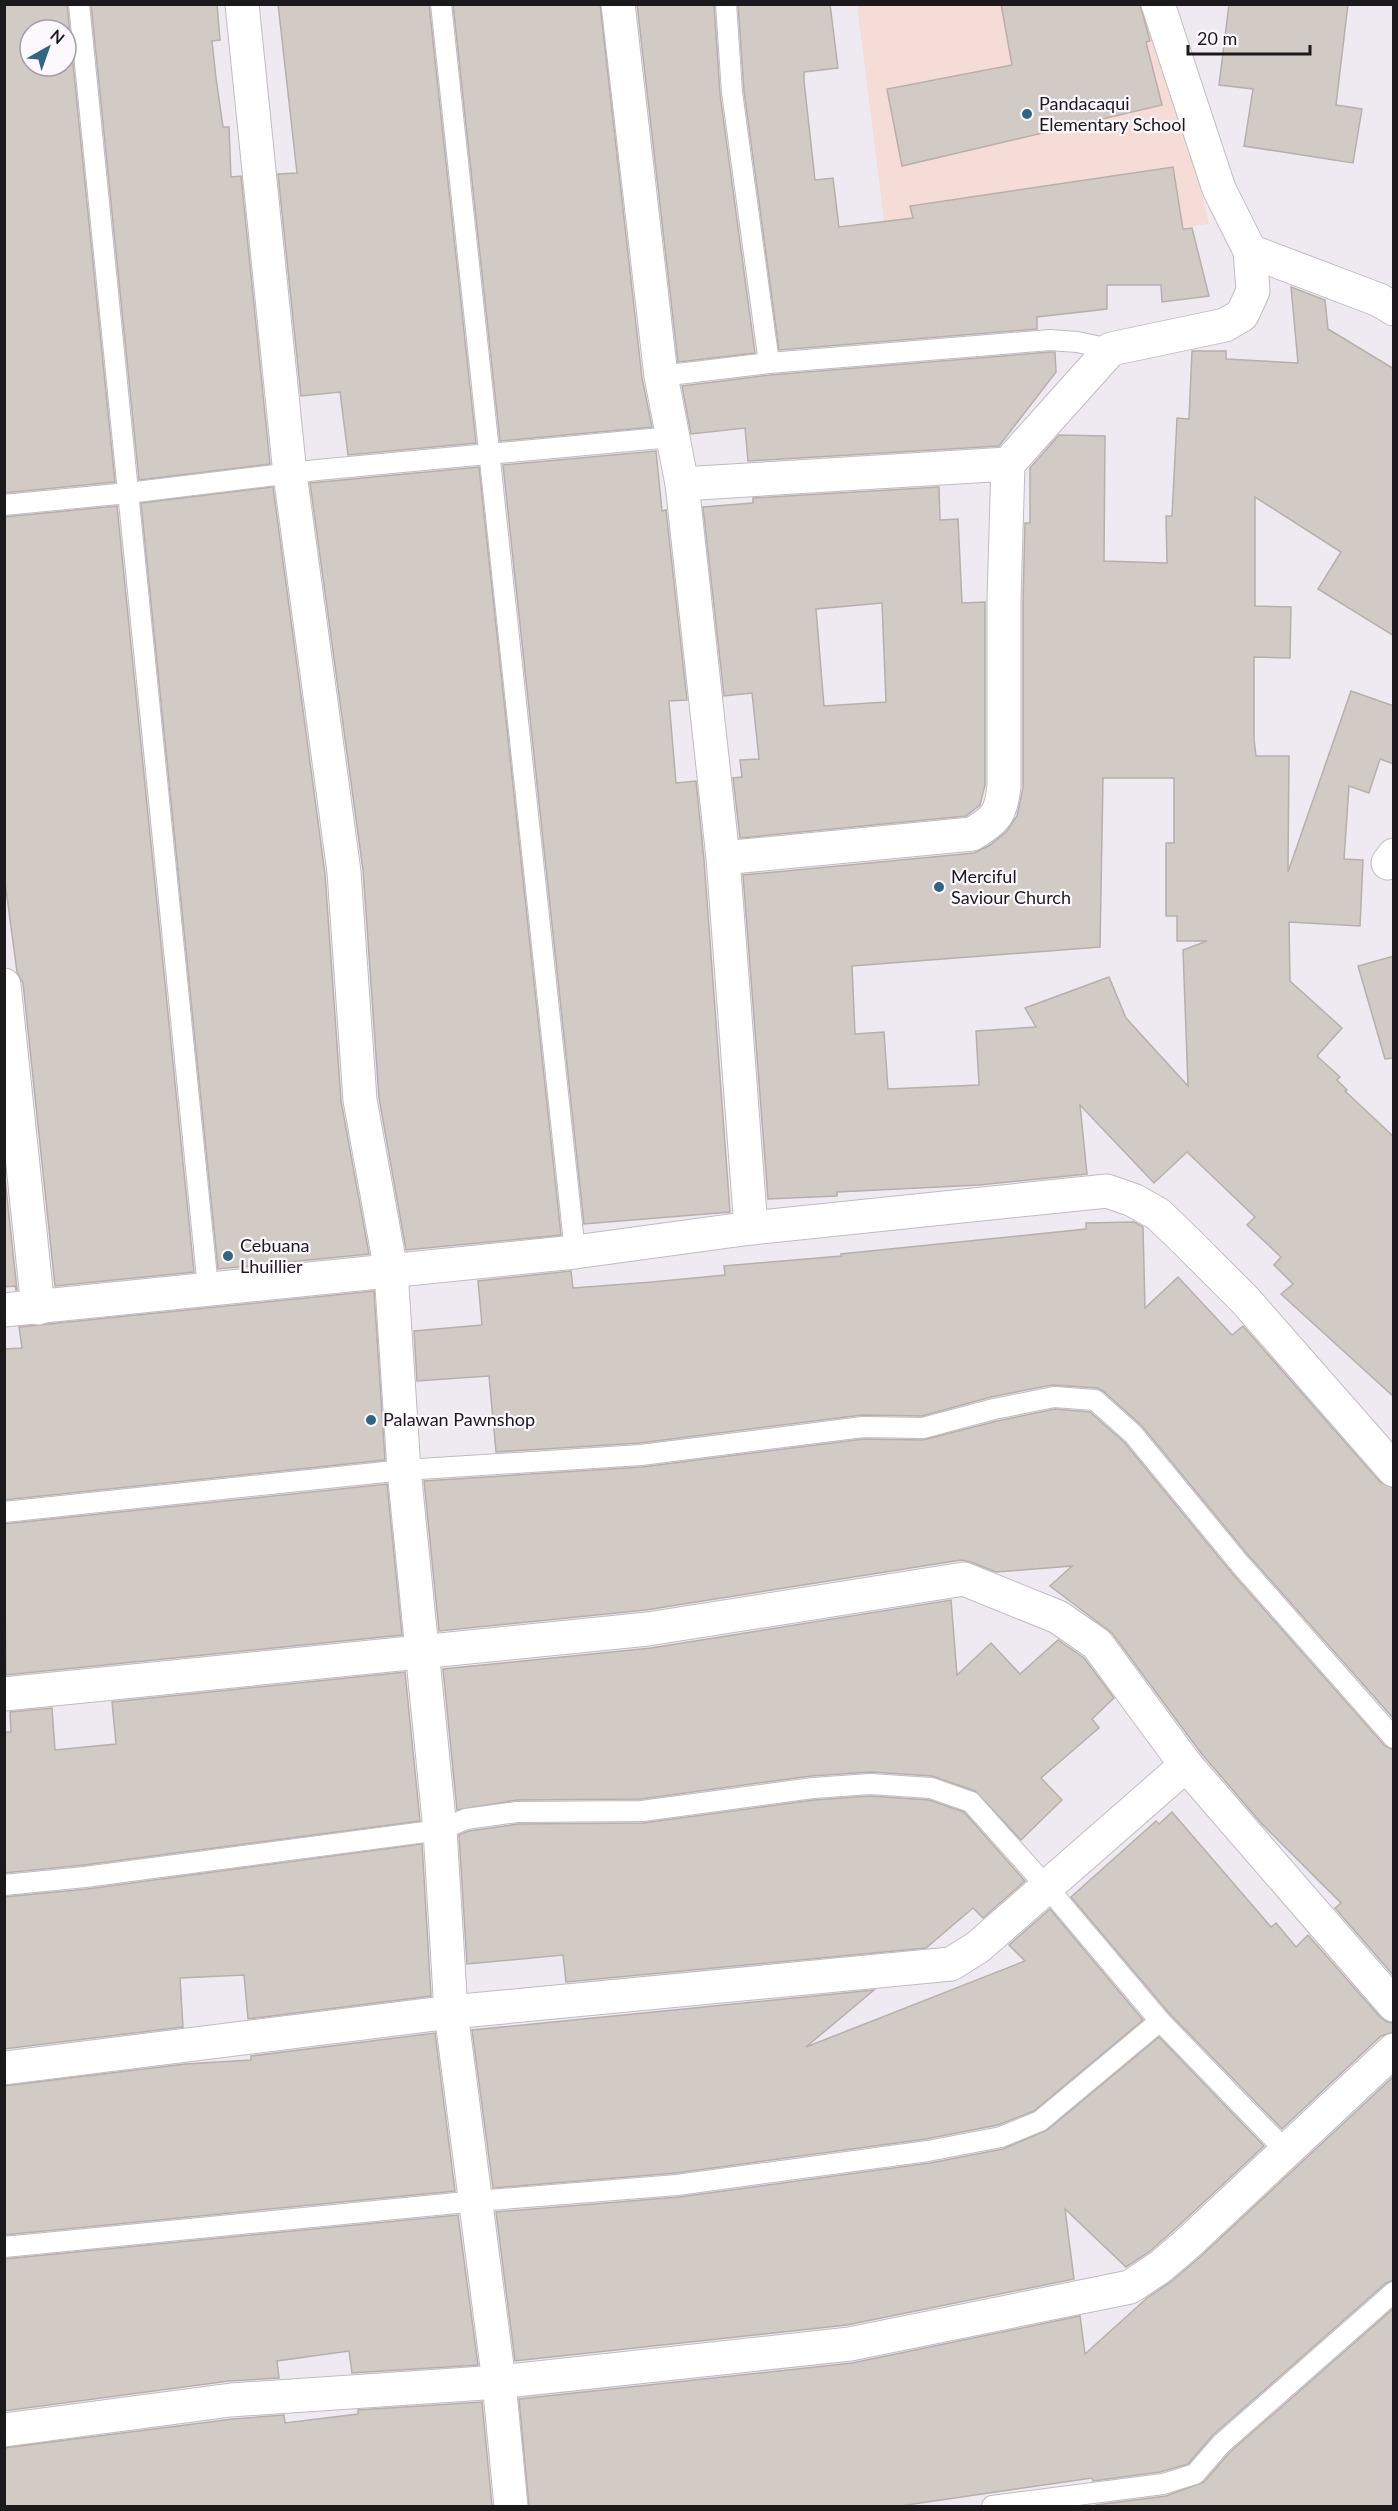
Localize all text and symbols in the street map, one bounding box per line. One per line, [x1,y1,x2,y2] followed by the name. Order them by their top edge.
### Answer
[18,18,78,78] north arrow
[1188,18,1310,56] scale bar
[47,25,69,47] text: N
[1197,27,1237,49] text: 20 m
[1039,92,1186,135] place label: Pandacaqui Elementary School
[1020,107,1034,121] marker: Pandacaqui Elementary School
[951,865,1071,908] place label: Merciful Saviour Church
[932,880,946,894] marker: Merciful Saviour Church
[240,1234,309,1277] place label: Cebuana Lhuillier
[221,1249,235,1263] marker: Cebuana Lhuillier
[383,1408,535,1430] place label: Palawan Pawnshop
[364,1413,378,1427] marker: Palawan Pawnshop

